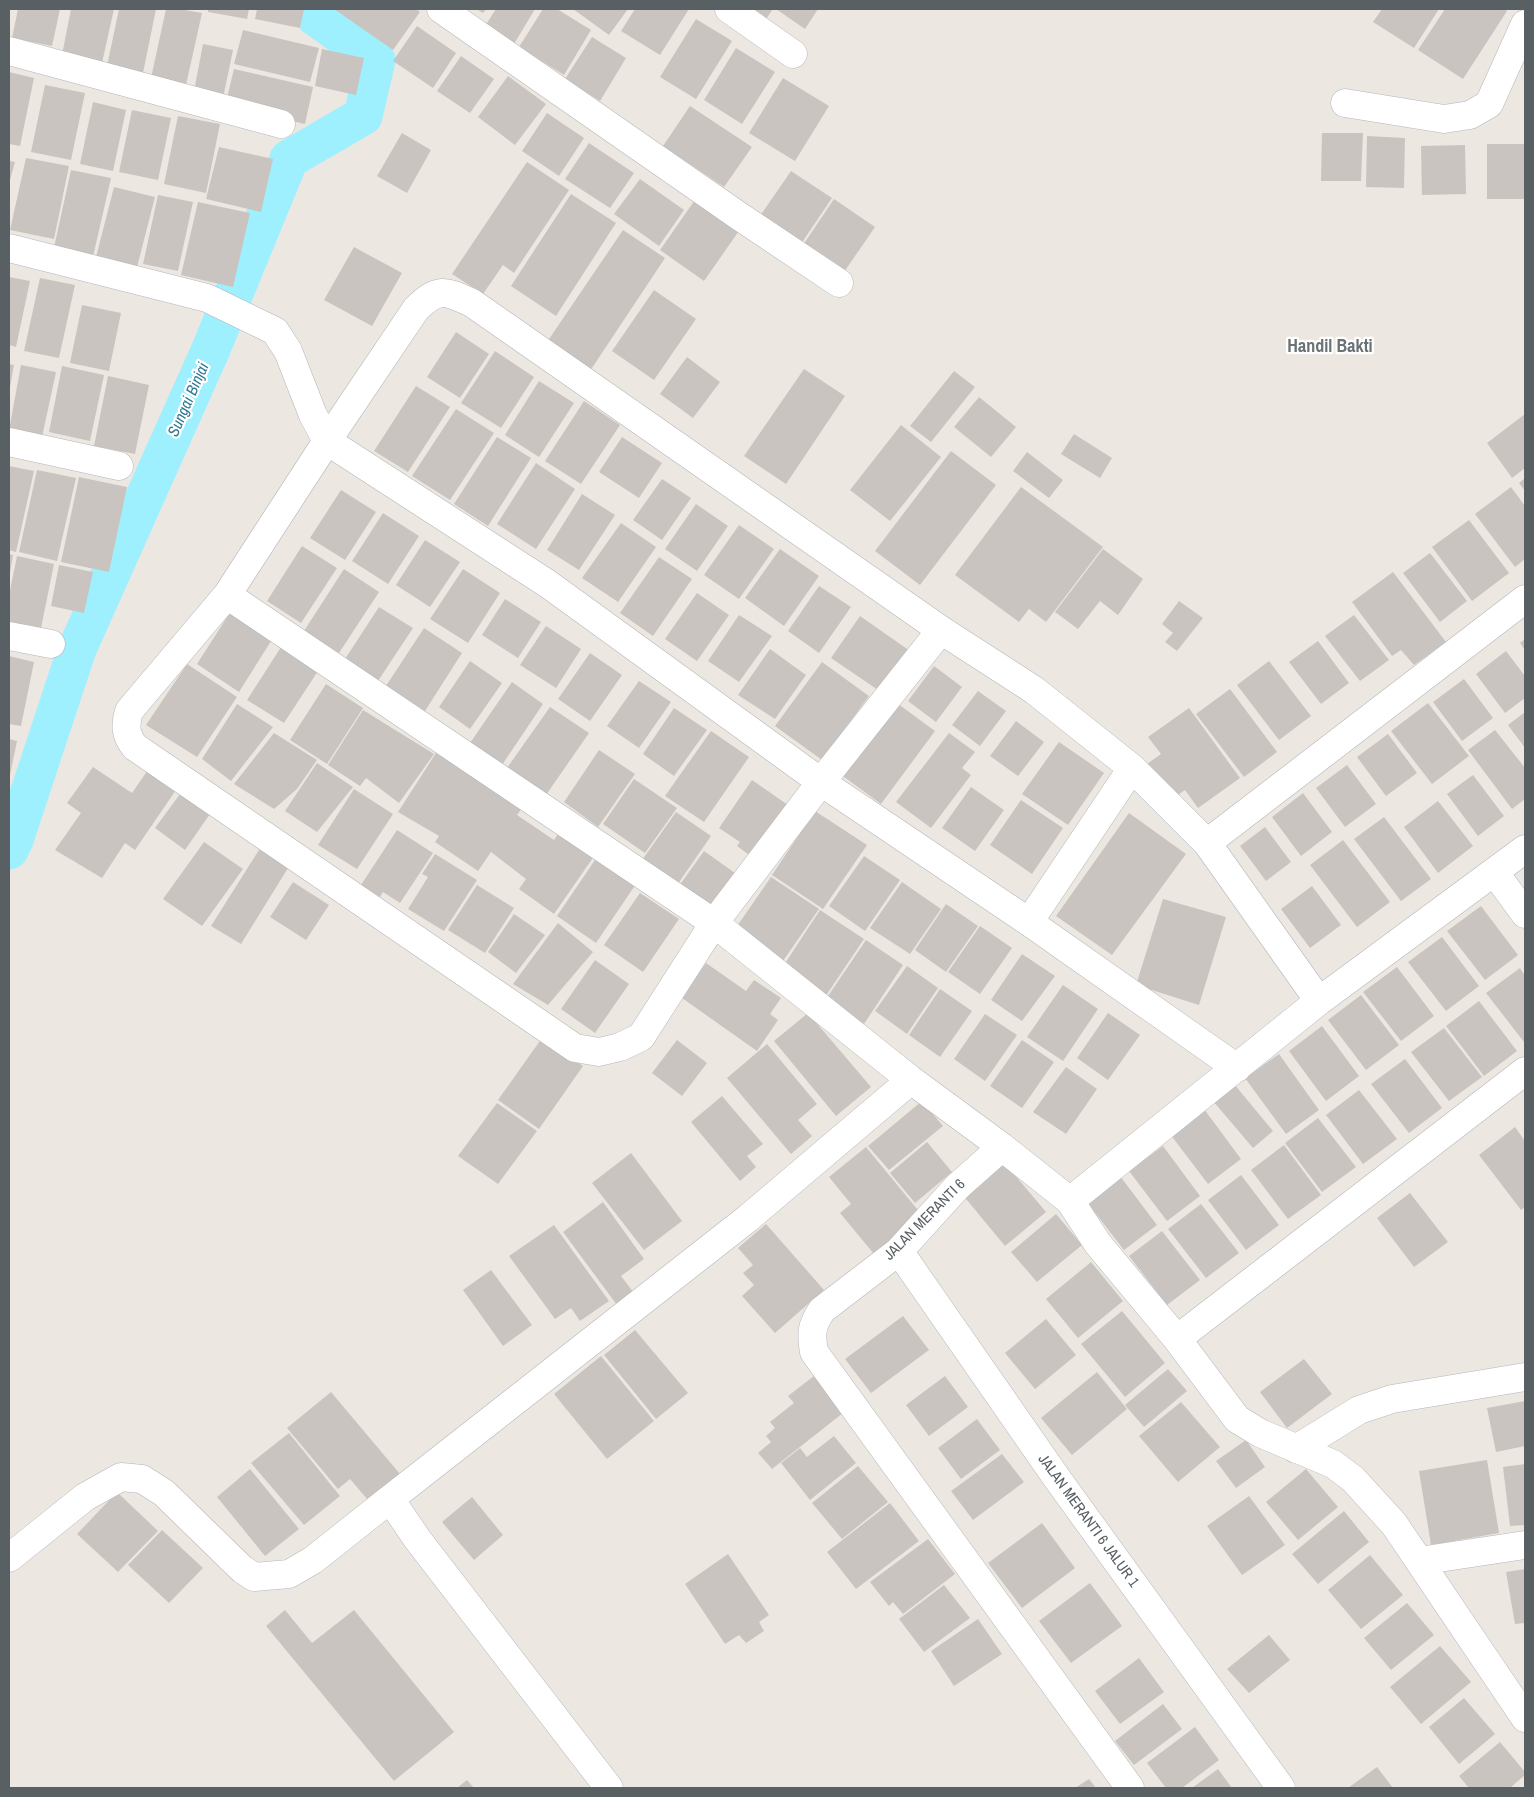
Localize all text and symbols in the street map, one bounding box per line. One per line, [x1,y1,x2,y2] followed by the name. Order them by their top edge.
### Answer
[1287,336,1373,358] district label: Handil Bakti
[164,360,214,440] water label: Sungai Binjai
[881,1176,969,1264] street label: JALAN MERANTI 6
[1034,1451,1142,1591] street label: JALAN MERANTI 6 JALUR 1

